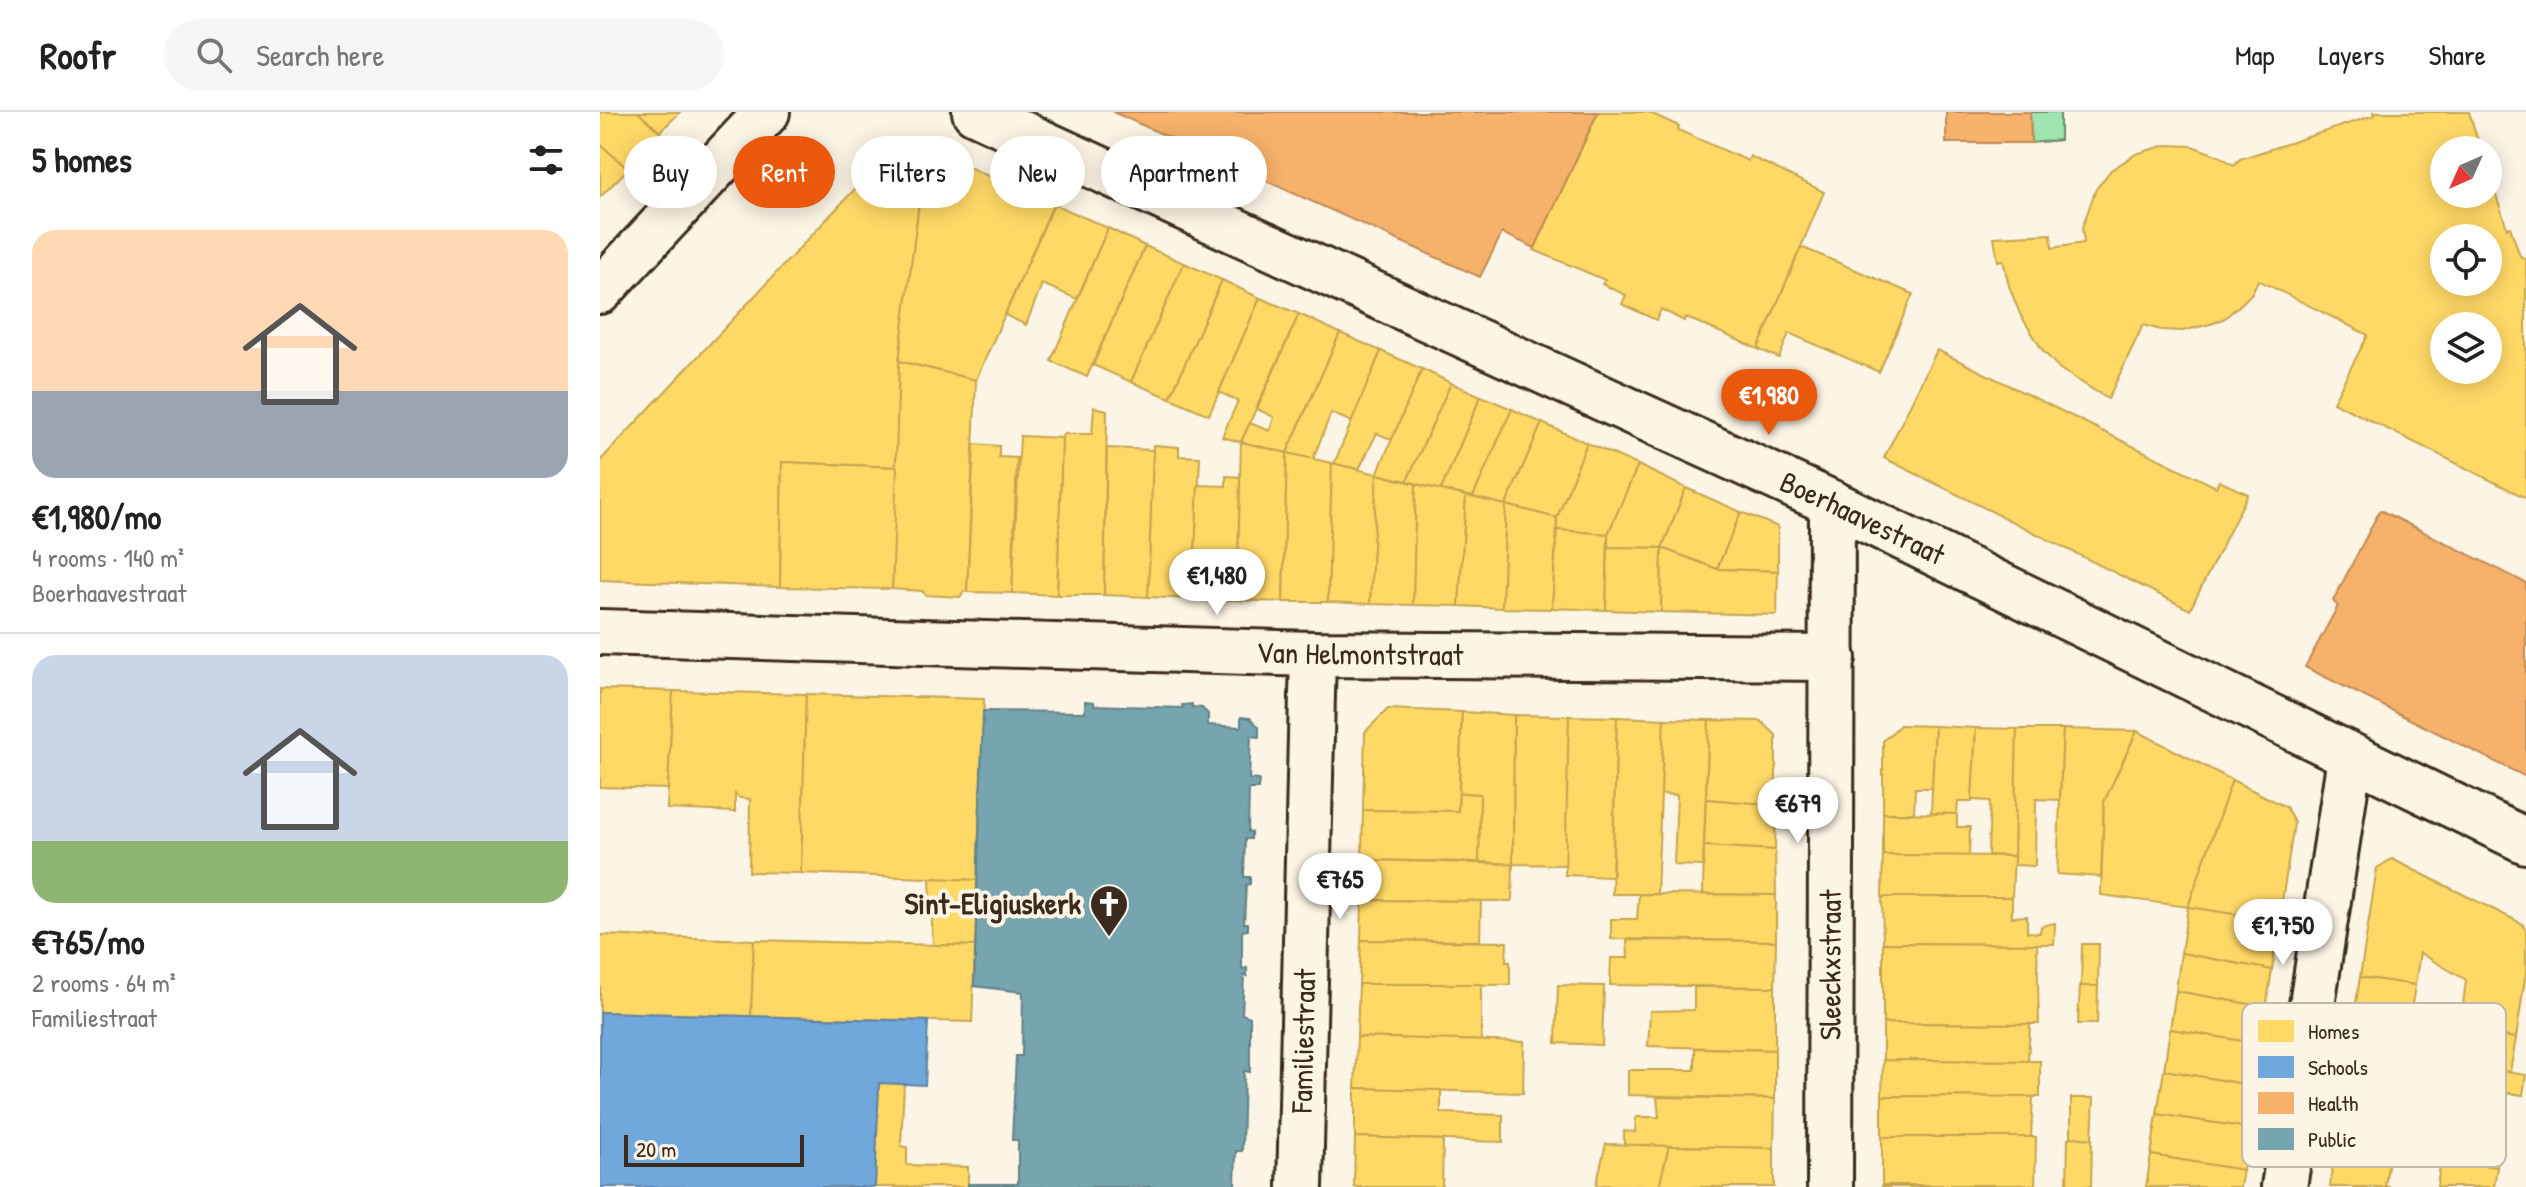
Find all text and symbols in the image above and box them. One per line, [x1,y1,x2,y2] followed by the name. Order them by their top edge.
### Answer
[164,19,724,91] search box
[40,29,116,81] text: Roofr
[192,33,236,77] icon: search
[256,35,384,75] text: Search here
[2235,36,2275,74] text: Map
[2319,36,2384,74] text: Layers
[2428,36,2486,74] text: Share
[624,136,717,208] chip: Buy
[733,136,835,208] chip: Rent
[851,136,974,208] chip: Filters
[990,136,1085,208] chip: New
[1101,136,1267,208] chip: Apartment
[2430,136,2502,208] north arrow
[2430,136,2502,384] map controls
[32,137,132,183] text: 5 homes
[524,138,568,182] icon: filters
[2430,224,2502,296] button: locate
[228,282,372,426] icon: home
[2430,312,2502,384] button: layers
[1704,369,1834,437] pin: €1,980
[1739,377,1799,412] text: €1,980
[1774,461,1953,574] street label: Boerhaavestraat
[32,494,161,540] text: €1,980/mo
[32,540,184,575] text: 4 rooms · 140 m²
[1152,549,1282,617] pin: €1,480
[1187,557,1247,592] text: €1,480
[32,575,186,610] text: Boerhaavestraat
[1256,631,1464,674] street label: Van Helmontstraat
[228,707,372,851] icon: home
[1751,777,1845,845] pin: €679
[1775,785,1821,820] text: €679
[1293,853,1387,921] pin: €765
[1317,861,1363,896] text: €765
[905,883,1082,924] place label: Sint-Eligiuskerk
[1088,883,1130,938] church icon: Sint-Eligiuskerk
[1809,889,1850,1040] street label: Sleeckxstraat
[2218,899,2348,967] pin: €1,750
[2252,907,2314,942] text: €1,750
[32,919,144,965] text: €765/mo
[32,965,176,1000] text: 2 rooms · 64 m²
[1281,968,1324,1115] street label: Familiestraat
[32,1000,157,1035] text: Familiestraat
[2242,1003,2506,1167] legend
[2308,1016,2359,1046] text: Homes
[2308,1052,2368,1082] text: Schools
[2308,1088,2358,1118] text: Health
[2308,1124,2356,1154] text: Public
[624,1131,804,1167] scale bar
[636,1134,676,1164] text: 20 m

